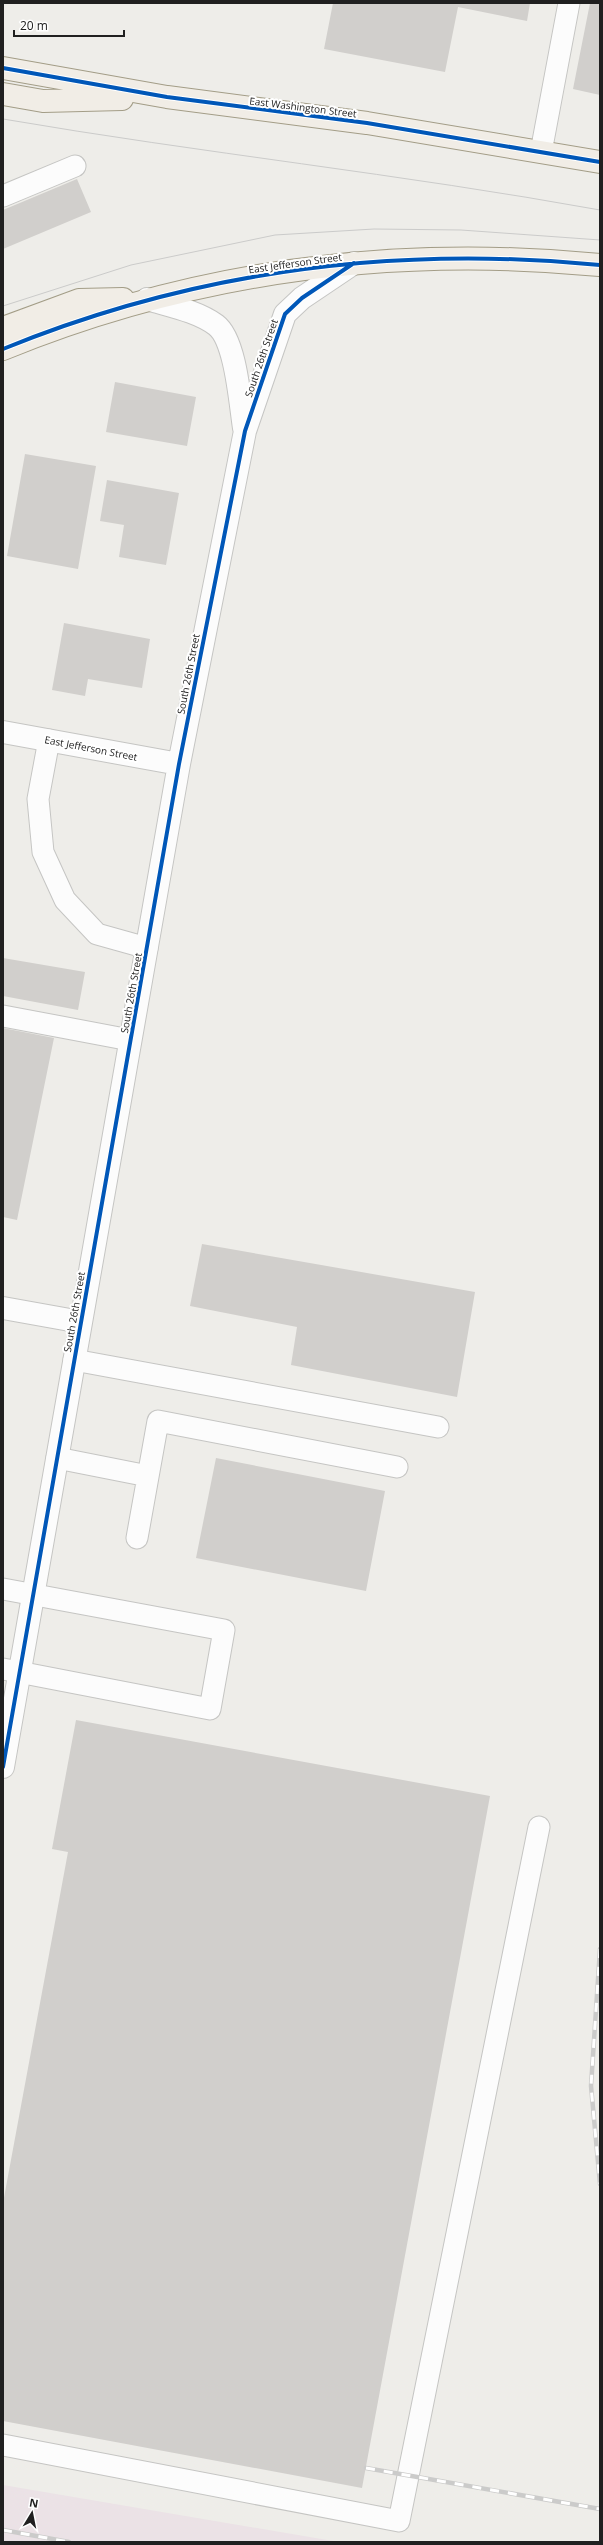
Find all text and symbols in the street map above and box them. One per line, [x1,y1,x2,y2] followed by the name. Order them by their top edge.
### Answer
[14,12,124,38] scale bar
[20,17,48,34] text: 20 m
[249,93,358,121] street label: East Washington Street
[247,249,343,276] street label: East Jefferson Street
[241,317,281,399] street label: South 26th Street
[173,632,203,715] street label: South 26th Street
[43,732,139,764] street label: East Jefferson Street
[117,951,145,1034] street label: South 26th Street
[60,1270,88,1353] street label: South 26th Street
[12,2493,52,2533] north arrow
[28,2494,40,2511] text: N

